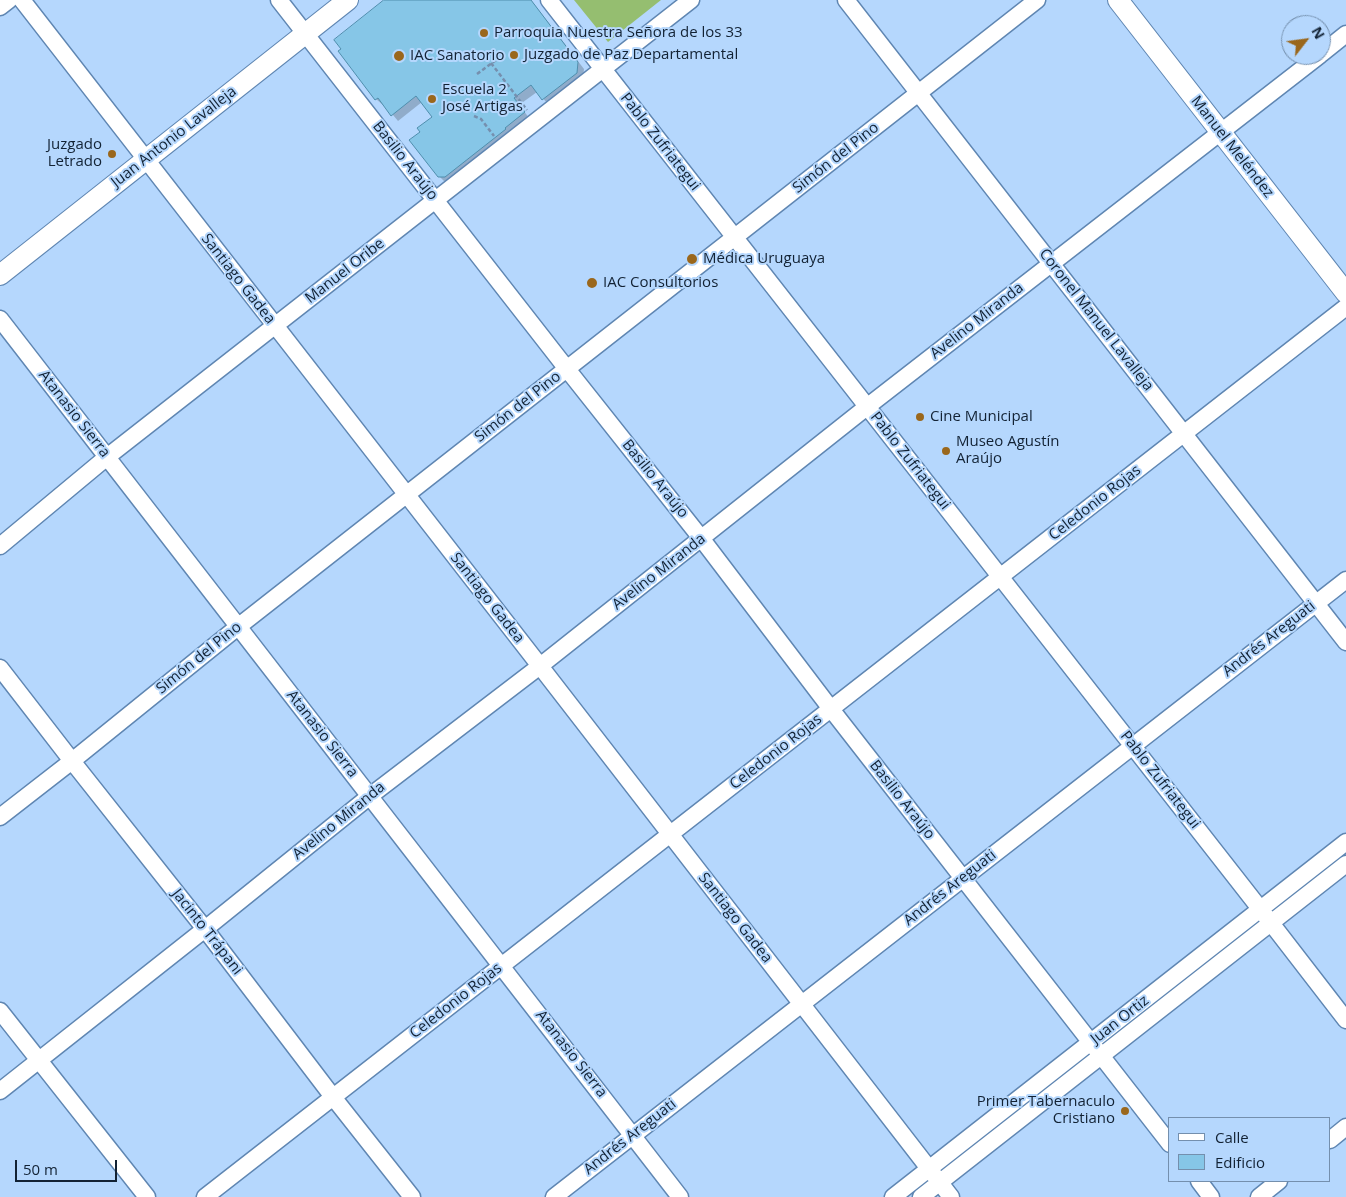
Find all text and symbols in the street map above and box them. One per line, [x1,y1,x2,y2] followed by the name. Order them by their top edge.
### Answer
[1281,15,1331,65] north arrow
[1307,23,1330,42] text: N
[494,24,743,42] place label: Parroquia Nuestra Señora de los 33
[478,27,490,39] marker: Parroquia Nuestra Señora de los 33
[524,46,738,64] place label: Juzgado de Paz Departamental
[410,47,504,65] place label: IAC Sanatorio
[392,49,406,63] marker: IAC Sanatorio
[508,49,520,61] marker: Juzgado de Paz Departamental
[442,81,523,116] place label: Escuela 2 José Artigas
[108,83,240,191] street label: Juan Antonio Lavalleja
[616,89,704,195] street label: Pablo Zufriategui
[1187,92,1277,202] street label: Manuel Meléndez
[426,93,438,105] marker: Escuela 2 José Artigas
[369,118,441,204] street label: Basilio Araújo
[789,119,883,197] street label: Simón del Pino
[47,136,102,171] place label: Juzgado Letrado
[106,148,118,160] marker: Juzgado Letrado
[197,230,279,328] street label: Santiago Gadea
[302,235,388,307] street label: Manuel Oribe
[1035,245,1157,395] street label: Coronel Manuel Lavalleja
[703,250,825,268] place label: Médica Uruguaya
[685,252,699,266] marker: Médica Uruguaya
[603,274,718,292] place label: IAC Consultorios
[585,276,599,290] marker: IAC Consultorios
[927,279,1027,363] street label: Avelino Miranda
[34,367,114,461] street label: Atanasio Sierra
[471,368,565,446] street label: Simón del Pino
[866,408,954,514] street label: Pablo Zufriategui
[930,408,1033,426] place label: Cine Municipal
[914,411,926,423] marker: Cine Municipal
[956,433,1059,468] place label: Museo Agustín Araújo
[618,436,692,522] street label: Basilio Araújo
[940,445,952,457] marker: Museo Agustín Araújo
[1045,462,1145,544] street label: Celedonio Rojas
[609,530,709,614] street label: Avelino Miranda
[446,549,528,647] street label: Santiago Gadea
[1219,597,1319,681] street label: Andrés Areguati
[153,618,245,698] street label: Simón del Pino
[282,687,362,781] street label: Atanasio Sierra
[726,711,826,793] street label: Celedonio Rojas
[1116,727,1204,833] street label: Pablo Zufriategui
[866,757,938,843] street label: Basilio Araújo
[289,778,389,864] street label: Avelino Miranda
[900,846,1000,930] street label: Andrés Areguati
[694,869,776,967] street label: Santiago Gadea
[168,885,246,979] street label: Jacinto Trápani
[406,960,506,1042] street label: Celedonio Rojas
[1087,992,1153,1048] street label: Juan Ortiz
[531,1007,611,1101] street label: Atanasio Sierra
[977,1093,1115,1128] place label: Primer Tabernaculo Cristiano
[580,1095,680,1179] street label: Andrés Areguati
[1119,1105,1131,1117] marker: Primer Tabernaculo Cristiano
[1168,1117,1331,1182] legend
[1215,1127,1249,1147] text: Calle
[18,1150,120,1182] scale bar
[1215,1152,1265,1172] text: Edificio
[23,1159,58,1179] text: 50 m

